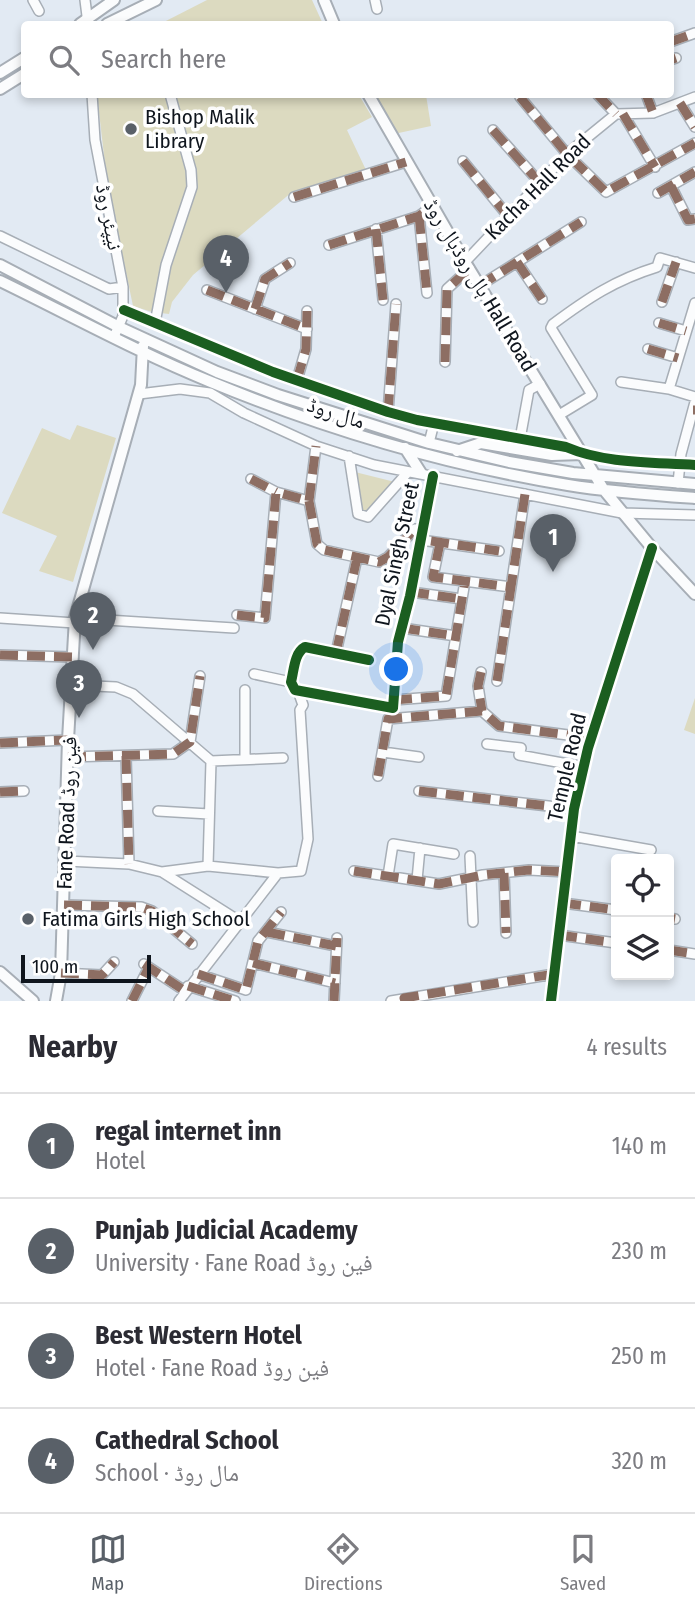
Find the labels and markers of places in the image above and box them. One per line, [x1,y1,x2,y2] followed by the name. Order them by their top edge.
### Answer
[145,104,255,154] place label: Bishop Malik Library
[123,121,139,137] marker: Bishop Malik Library
[203,235,249,293] pin: 4
[530,514,576,572] pin: 1
[70,592,116,650] pin: 2
[56,660,102,718] pin: 3
[42,906,250,932] place label: Fatima Girls High School
[20,911,36,927] marker: Fatima Girls High School

